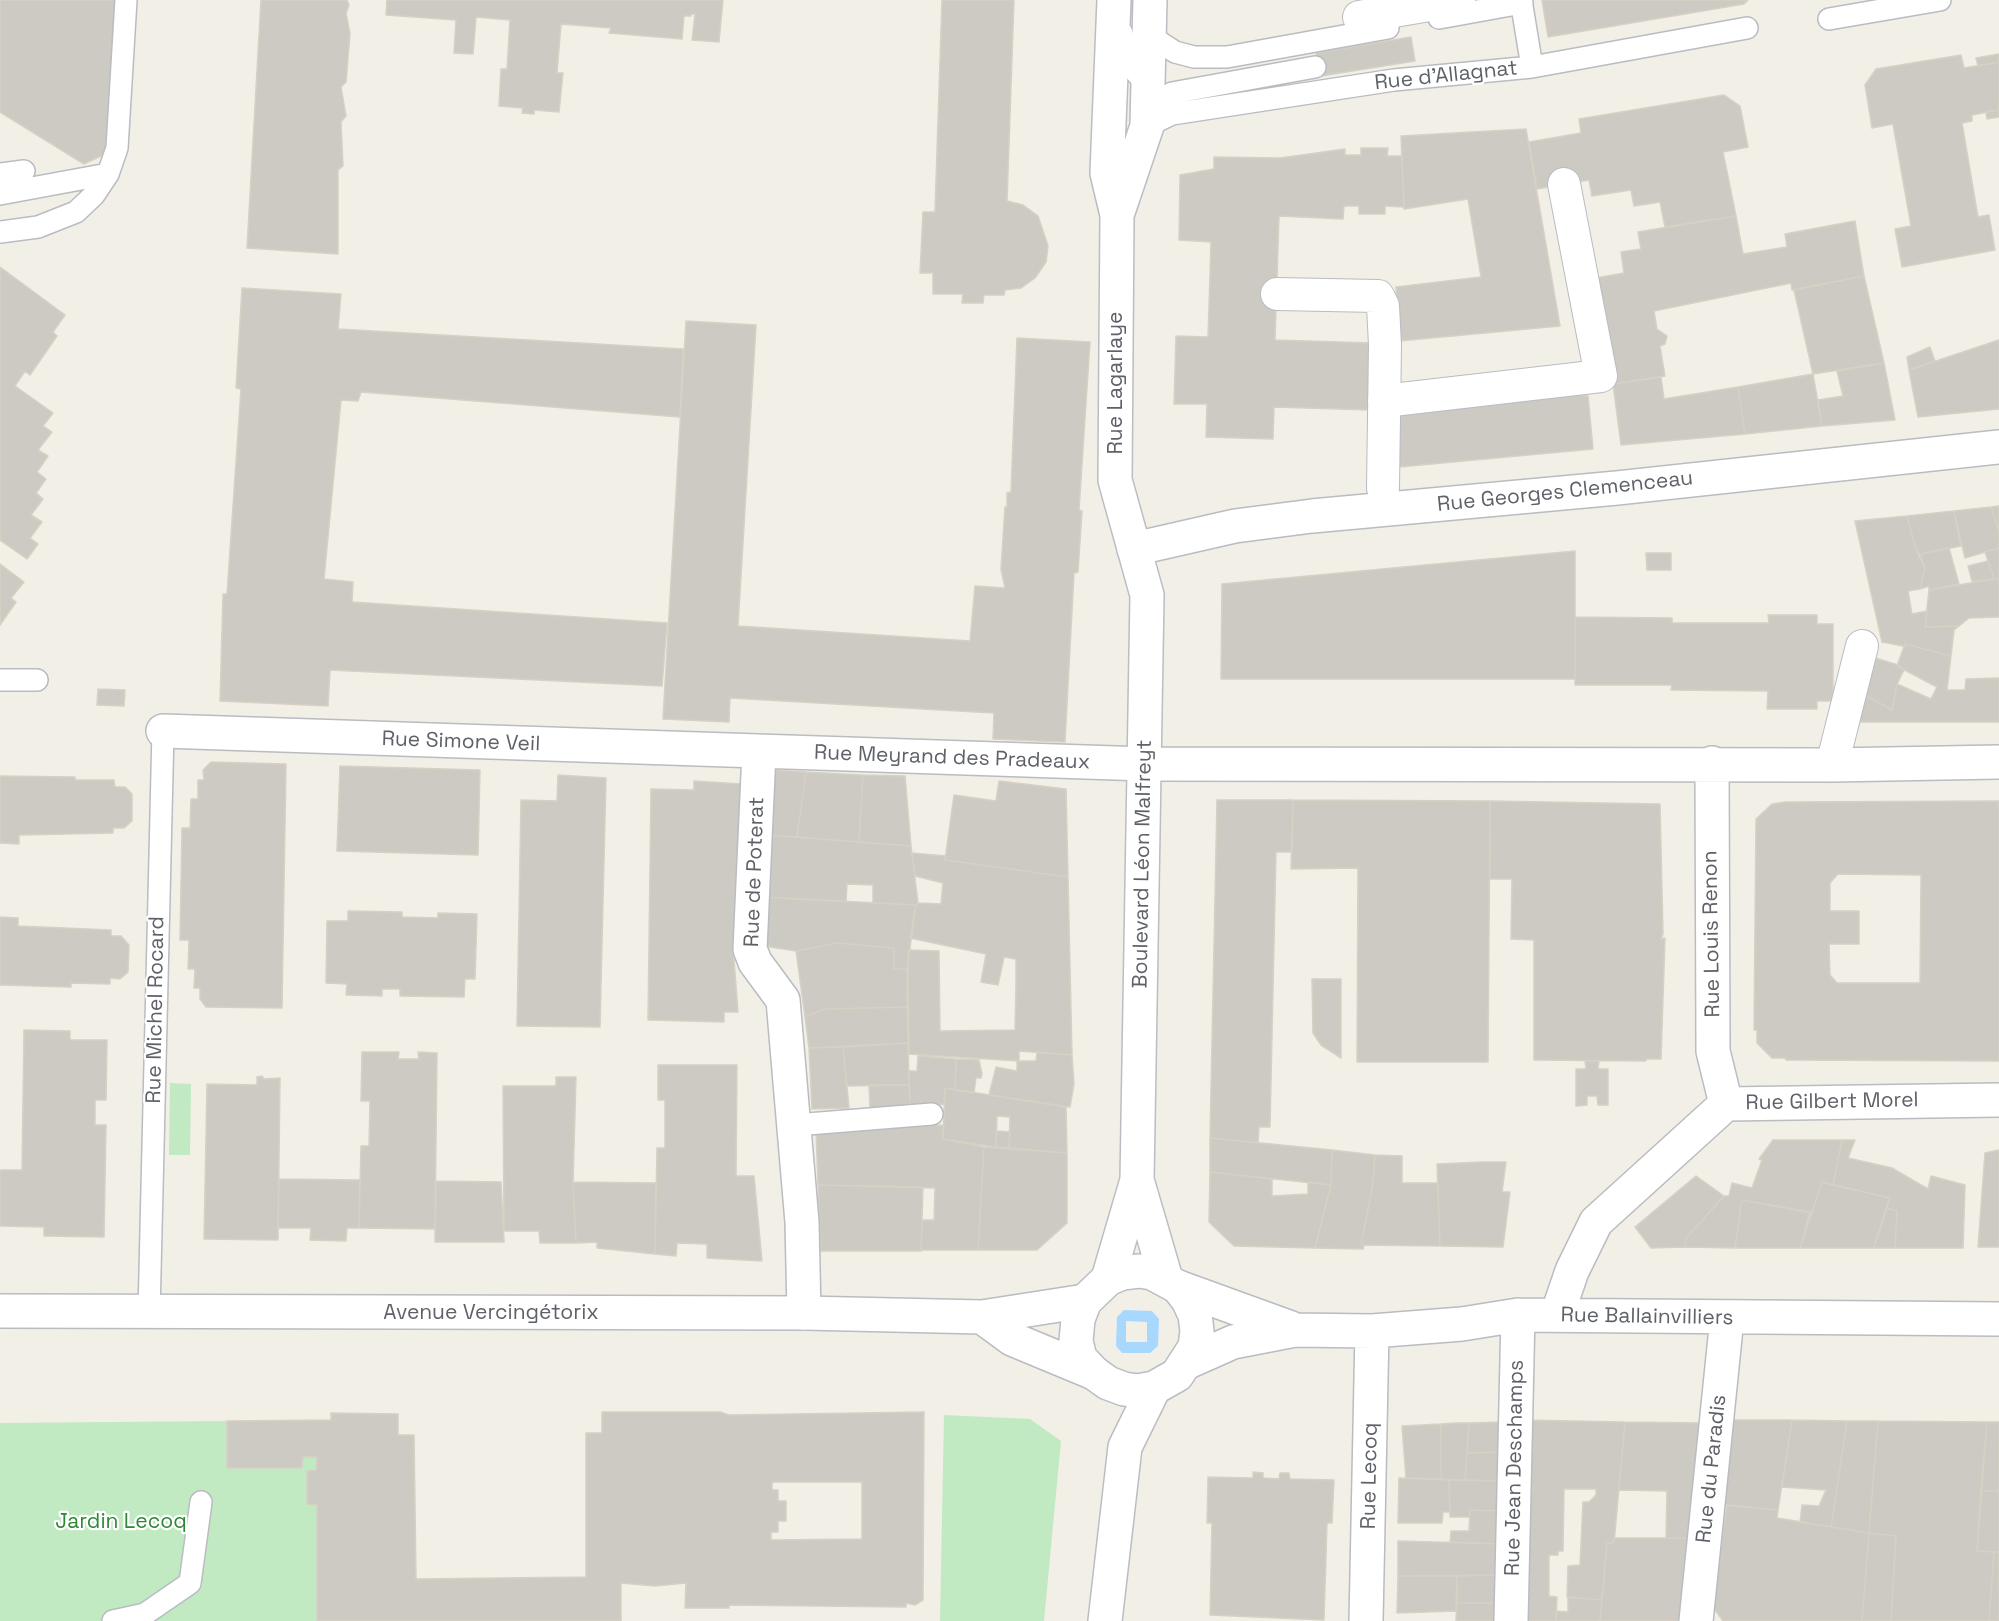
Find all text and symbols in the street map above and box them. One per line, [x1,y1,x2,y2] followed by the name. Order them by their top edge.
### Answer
[1373,56,1519,96] street label: Rue d'Allagnat
[1103,312,1129,454] street label: Rue Lagarlaye
[1436,466,1694,518] street label: Rue Georges Clemenceau
[381,727,541,757] street label: Rue Simone Veil
[1128,739,1158,989] street label: Boulevard Léon Malfreyt
[814,741,1090,775] street label: Rue Meyrand des Pradeaux
[740,796,770,948] street label: Rue de Poterat
[1698,850,1726,1018] street label: Rue Louis Renon
[142,916,170,1104] street label: Rue Michel Rocard
[1745,1088,1919,1116] street label: Rue Gilbert Morel
[383,1300,599,1326] street label: Avenue Vercingétorix
[1560,1303,1734,1331] street label: Rue Ballainvilliers
[1501,1360,1529,1576] street label: Rue Jean Deschamps
[1692,1393,1732,1545] street label: Rue du Paradis
[1356,1422,1384,1530] street label: Rue Lecoq
[55,1509,187,1535] park label: Jardin Lecoq

